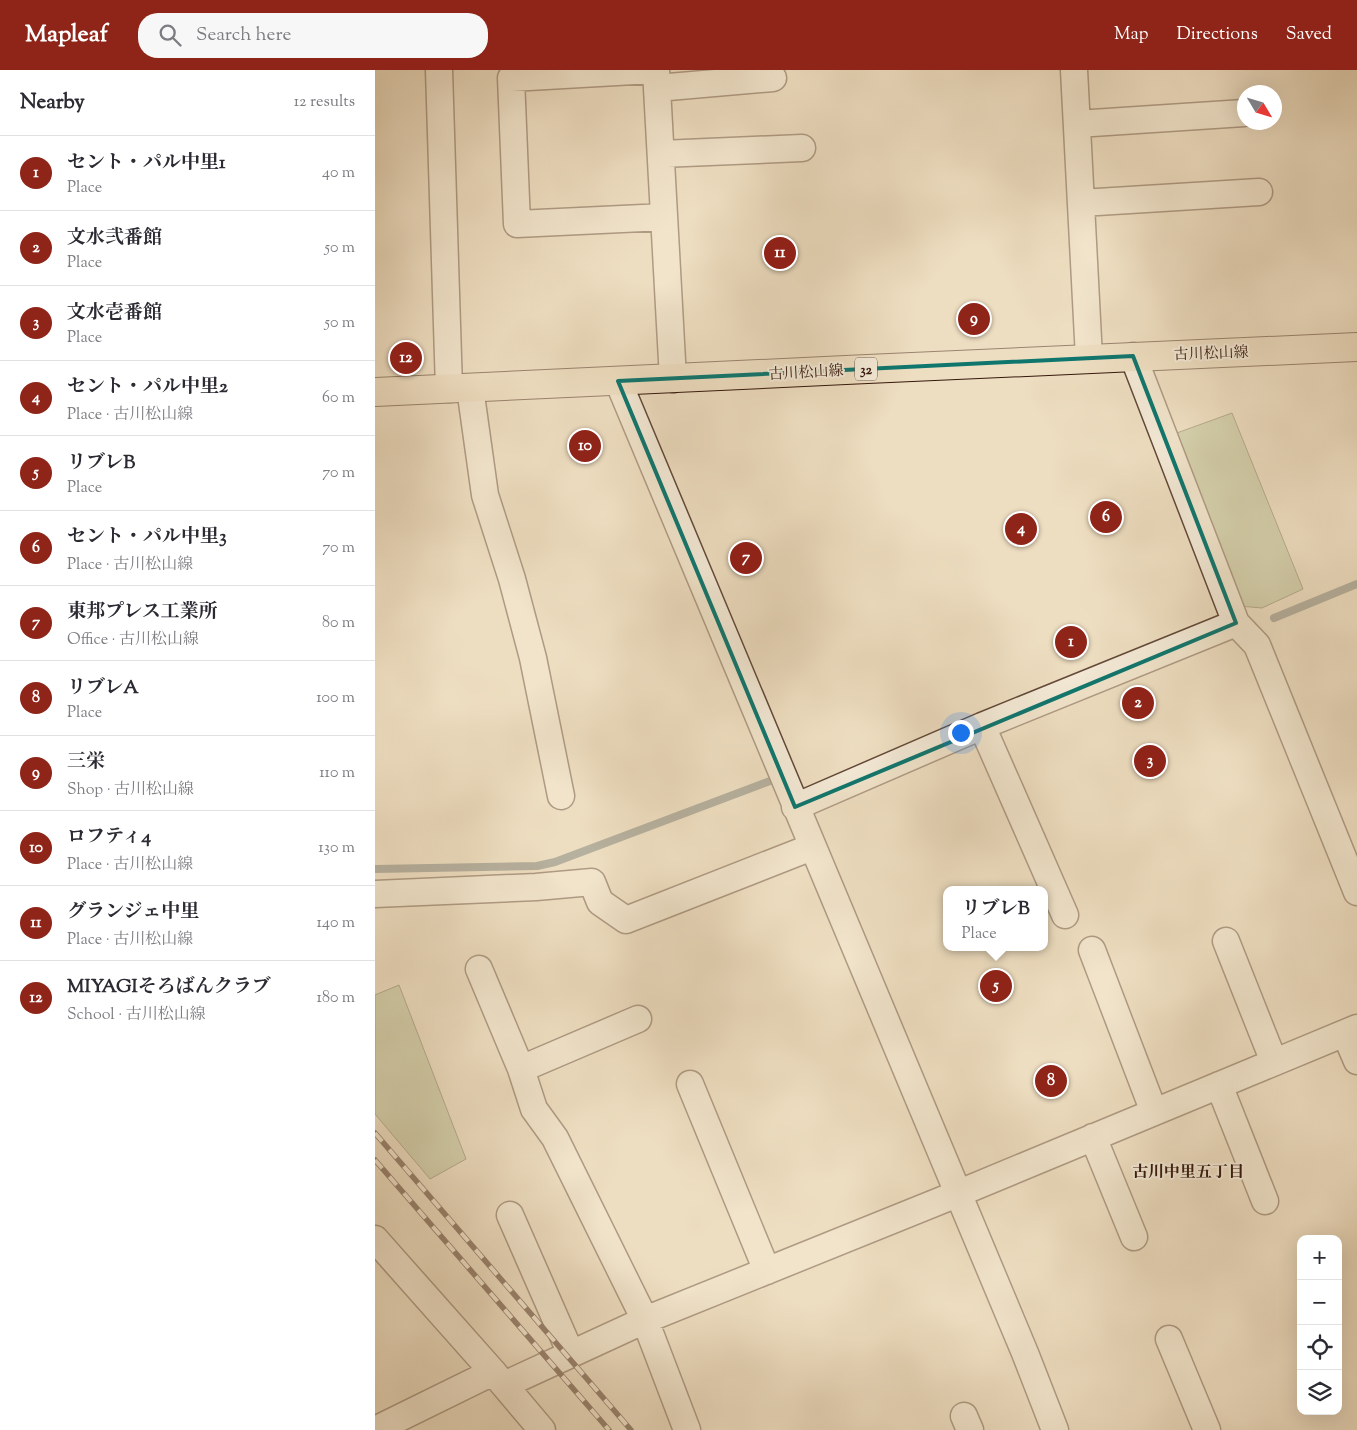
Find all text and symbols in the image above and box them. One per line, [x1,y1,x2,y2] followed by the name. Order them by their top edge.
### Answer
[138,13,488,58] search box
[25,18,108,52] text: Mapleaf
[156,21,184,49] icon: search
[196,22,291,49] text: Search here
[1114,22,1149,48] text: Map
[1177,22,1258,48] text: Directions
[1286,22,1332,48] text: Saved
[1237,85,1282,130] north arrow
[20,88,85,118] text: Nearby
[294,91,355,114] text: 12 results
[67,150,225,177] text: セント・パル中里1
[33,162,39,185] text: 1
[322,162,355,185] text: 40 m
[67,177,102,200] text: Place
[67,225,162,252] text: 文水弐番館
[764,234,796,272] pin: 11
[32,237,40,260] text: 2
[324,237,355,260] text: 50 m
[67,252,102,275] text: Place
[67,300,162,327] text: 文水壱番館
[958,300,990,338] pin: 9
[33,312,39,335] text: 3
[324,312,355,335] text: 50 m
[67,327,102,350] text: Place
[390,339,422,377] pin: 12
[1173,343,1249,366] street label: 古川松山線
[855,358,877,380] road number: 32
[768,361,844,386] street label: 古川松山線
[67,374,228,401] text: セント・パル中里2
[32,387,40,410] text: 4
[322,387,355,410] text: 60 m
[67,404,193,427] text: Place · 古川松山線
[569,427,601,465] pin: 10
[67,450,135,477] text: リブレB
[33,462,39,485] text: 5
[322,462,355,485] text: 70 m
[67,477,102,500] text: Place
[1090,498,1122,536] pin: 6
[1005,510,1037,548] pin: 4
[67,524,227,551] text: セント・パル中里3
[32,537,40,560] text: 6
[322,537,355,560] text: 70 m
[730,539,762,577] pin: 7
[67,554,193,577] text: Place · 古川松山線
[67,599,218,626] text: 東邦プレス工業所
[32,612,40,635] text: 7
[322,612,355,635] text: 80 m
[1055,623,1087,661] pin: 1
[67,629,199,652] text: Office · 古川松山線
[67,675,139,702] text: リブレA
[1122,684,1154,722] pin: 2
[32,687,40,710] text: 8
[316,687,355,710] text: 100 m
[67,702,102,725] text: Place
[948,720,974,746] your location
[1134,742,1166,780] pin: 3
[67,749,105,776] text: 三栄
[32,762,40,785] text: 9
[319,762,355,785] text: 110 m
[67,779,194,802] text: Shop · 古川松山線
[67,824,151,851] text: ロフティ4
[29,837,43,860] text: 10
[318,837,355,860] text: 130 m
[67,854,193,877] text: Place · 古川松山線
[943,886,1048,951] popup
[961,896,1030,923] text: リブレB
[67,899,199,926] text: グランジェ中里
[31,912,41,935] text: 11
[317,912,355,935] text: 140 m
[961,923,997,946] text: Place
[67,929,193,952] text: Place · 古川松山線
[980,967,1012,1005] pin: 5
[67,974,271,1001] text: MIYAGIそろばんクラブ
[30,987,42,1010] text: 12
[316,987,355,1010] text: 180 m
[67,1004,206,1027] text: School · 古川松山線
[1035,1062,1067,1100] pin: 8
[1132,1162,1244,1185] district label: 古川中里五丁目
[1297,1235,1342,1415] map controls
[1297,1235,1342,1280] button: +
[1297,1280,1342,1325] button: −
[1297,1325,1342,1370] button: locate
[1297,1370,1342,1415] button: layers

